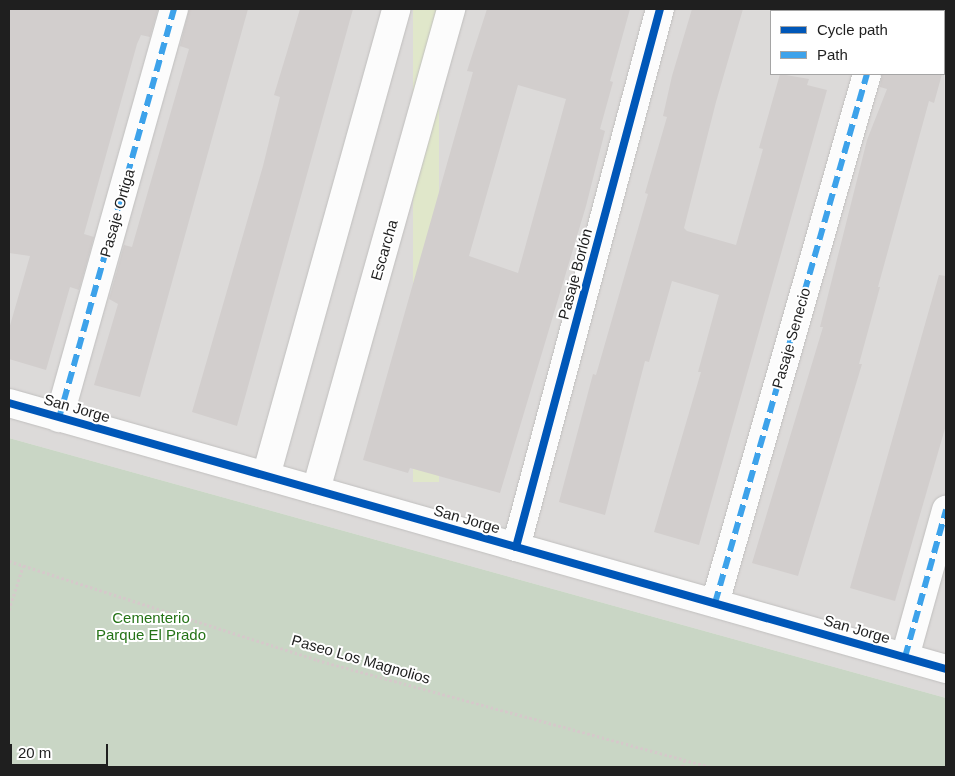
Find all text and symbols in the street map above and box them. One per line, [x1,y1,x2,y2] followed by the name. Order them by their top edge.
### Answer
[770,10,945,75] legend
[817,21,888,38] text: Cycle path
[817,46,848,63] text: Path
[96,167,138,259] street label: Pasaje Ortiga
[367,217,401,283] street label: Escarcha
[554,227,596,321] street label: Pasaje Borlón
[768,285,814,391] street label: Pasaje Senecio
[42,390,112,426] street label: San Jorge
[432,501,502,537] street label: San Jorge
[96,608,206,643] park label: Cementerio Parque El Prado
[822,611,892,647] street label: San Jorge
[290,631,432,687] street label: Paseo Los Magnolios
[12,734,110,766] scale bar
[18,744,51,761] text: 20 m

